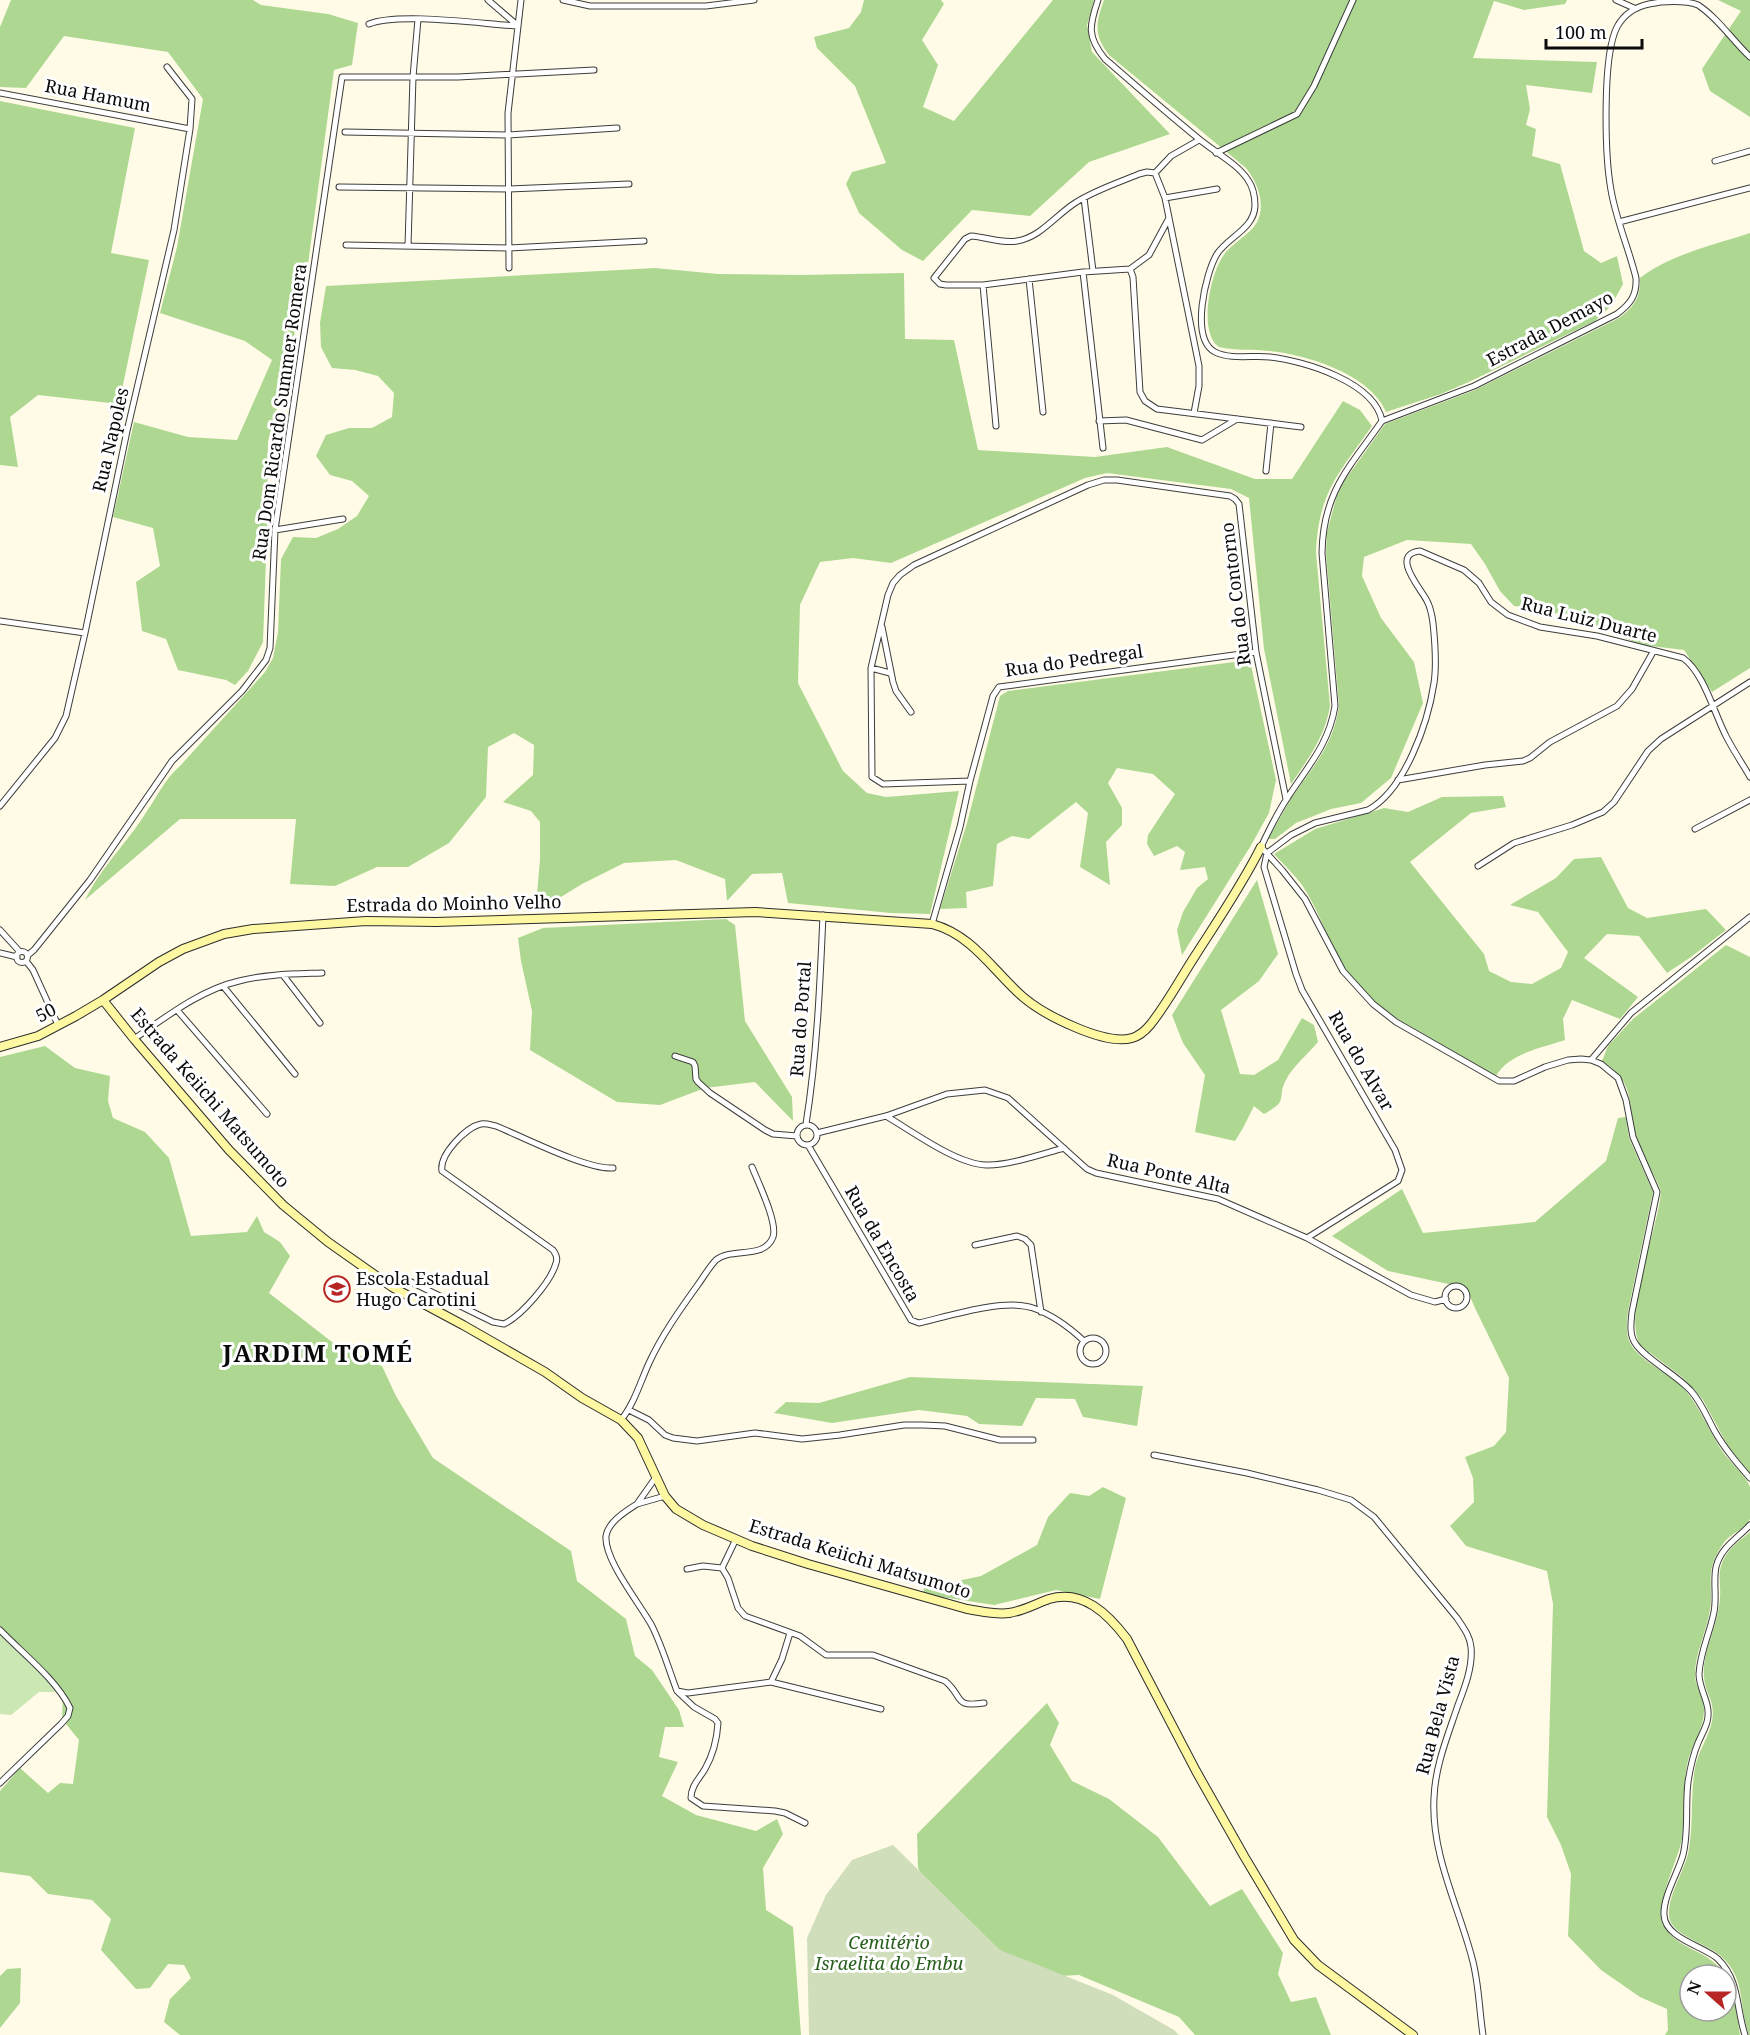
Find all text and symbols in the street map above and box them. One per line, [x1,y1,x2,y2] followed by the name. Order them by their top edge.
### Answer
[1546,12,1642,50] scale bar
[1555,20,1607,44] text: 100 m
[43,73,153,117] street label: Rua Hamum
[246,262,312,562] street label: Rua Dom Ricardo Summer Romera
[1482,285,1617,372] street label: Estrada Demayo
[86,385,134,494] street label: Rua Napoles
[1214,521,1256,667] street label: Rua do Contorno
[1519,591,1660,648] street label: Rua Luiz Duarte
[1003,638,1145,682] street label: Rua do Pedregal
[346,889,562,917] street label: Estrada do Moinho Velho
[784,960,816,1078] street label: Rua do Portal
[31,997,60,1027] street label: 50
[126,1002,296,1192] street label: Estrada Keiichi Matsumoto
[1324,1006,1400,1115] street label: Rua do Alvar
[1105,1147,1233,1199] street label: Rua Ponte Alta
[840,1181,926,1306] street label: Rua da Encosta
[356,1266,489,1311] place label: Escola Estadual Hugo Carotini
[322,1274,352,1304] school or university icon: Escola Estadual Hugo Carotini
[222,1336,413,1369] district label: JARDIM TOMÉ
[746,1513,974,1603] street label: Estrada Keiichi Matsumoto
[1410,1653,1464,1777] street label: Rua Bela Vista
[814,1930,964,1975] park label: Cemitério Israelita do Embu
[1678,1963,1738,2023] north arrow
[1681,1977,1707,1997] text: N

